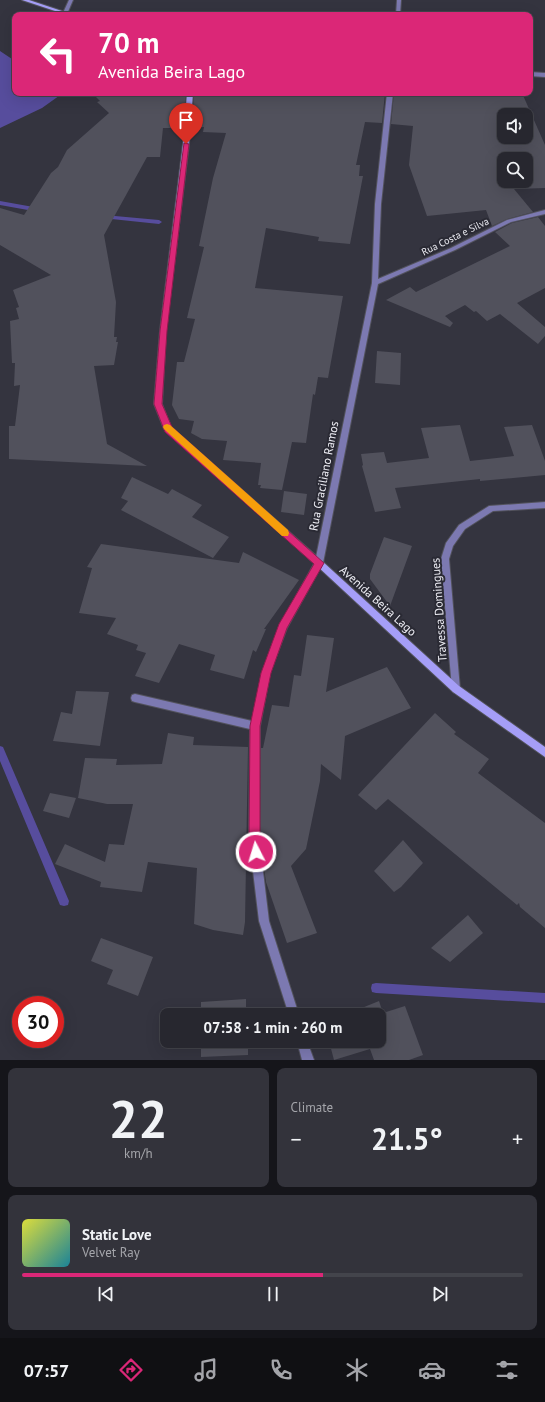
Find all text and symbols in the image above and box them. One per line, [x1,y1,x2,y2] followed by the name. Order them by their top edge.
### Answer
[98,24,159,61] text: 70 m
[32,28,84,80] icon: left
[98,60,245,83] text: Avenida Beira Lago
[169,103,203,144] pin
[497,108,533,188] map controls
[497,108,533,144] button: sound
[175,109,197,131] icon: arrive
[497,152,533,188] button: search
[419,215,491,258] street label: Rua Costa e Silva
[305,420,342,532] street label: Rua Graciliano Ramos
[427,557,450,663] street label: Travessa Domingues
[337,562,420,639] street label: Avenida Beira Lago
[235,831,277,873] position arrow
[12,996,64,1048] speed limit sign: 30
[204,1018,342,1037] text: 07:58 · 1 min · 260 m
[109,1085,168,1152] text: 22
[291,1099,333,1116] text: Climate
[371,1119,443,1158] text: 21.5°
[291,1125,302,1153] text: −
[512,1125,523,1153] text: +
[124,1145,153,1162] text: km/h
[82,1225,152,1244] text: Static Love
[82,1244,140,1261] text: Velvet Ray
[95,1283,117,1305] icon: previous
[262,1283,284,1305] icon: pause
[429,1283,451,1305] icon: next
[117,1356,145,1384] icon: directions
[192,1356,220,1384] icon: music
[267,1356,295,1384] icon: phone
[343,1356,371,1384] icon: climate
[418,1356,446,1384] icon: car
[493,1356,521,1384] icon: filters
[24,1359,69,1382] text: 07:57

